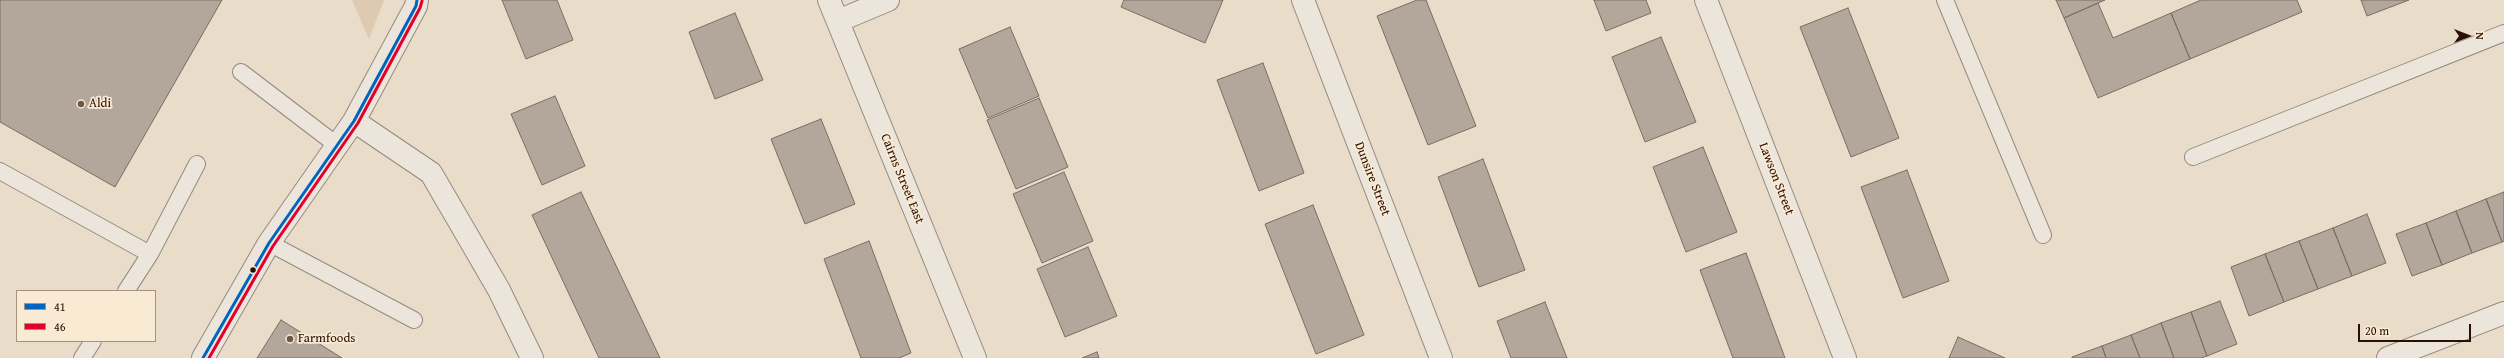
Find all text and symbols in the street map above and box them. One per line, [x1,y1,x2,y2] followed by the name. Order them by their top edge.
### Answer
[2448,16,2488,56] north arrow
[2472,32,2488,40] text: N
[89,96,111,112] place label: Aldi
[76,99,86,109] marker: Aldi
[877,132,927,226] street label: Cairns Street East
[1351,140,1393,218] street label: Dunsire Street
[1755,141,1797,217] street label: Lawson Street
[248,265,258,275] unlabelled marker
[16,290,156,342] legend
[54,298,66,315] text: 41
[2360,316,2473,342] scale bar
[54,318,66,335] text: 46
[2365,322,2389,339] text: 20 m
[298,331,355,347] place label: Farmfoods
[285,334,295,344] marker: Farmfoods

